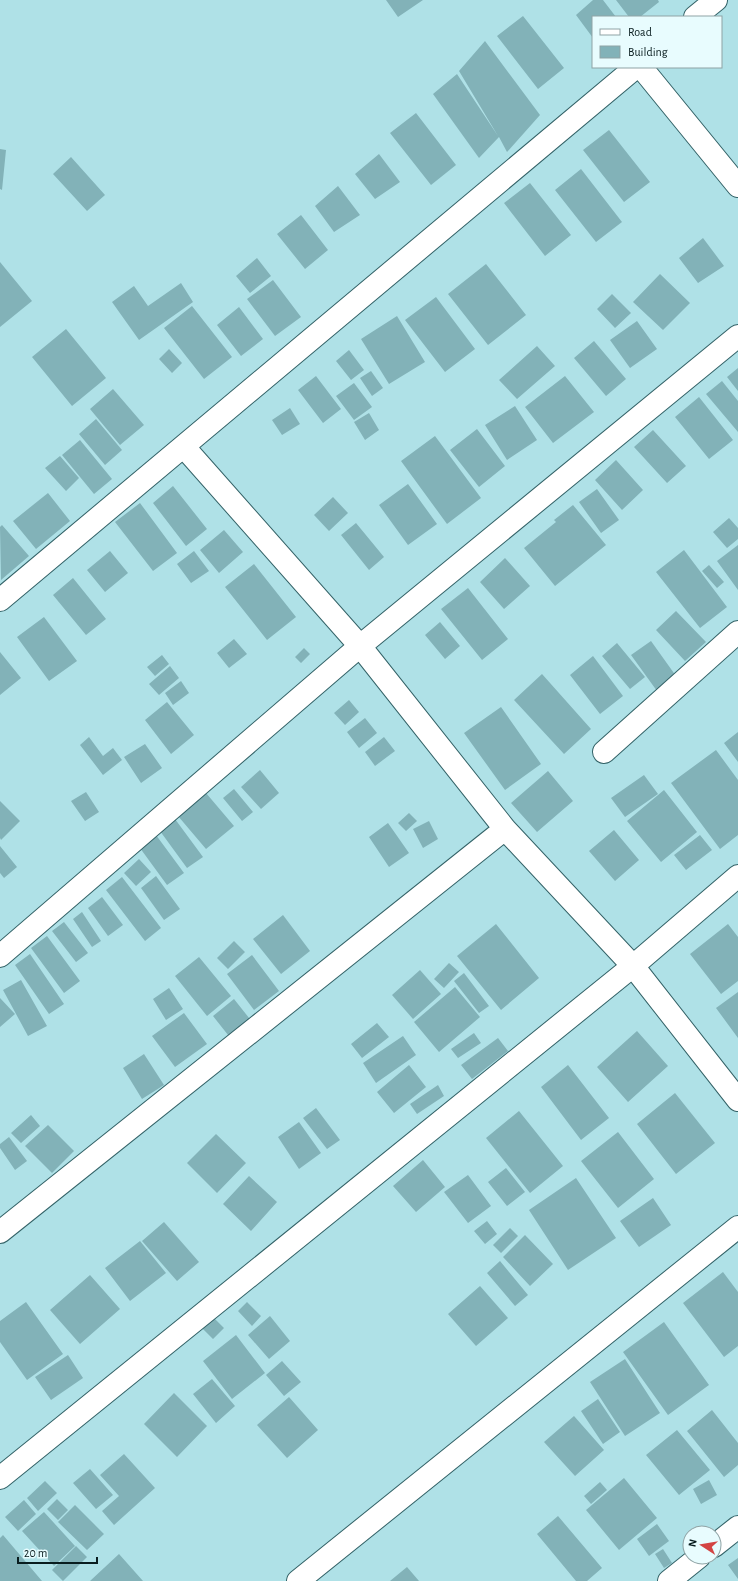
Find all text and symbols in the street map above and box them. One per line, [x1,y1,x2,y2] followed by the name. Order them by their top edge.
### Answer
[592,16,722,68] legend
[628,26,652,38] text: Road
[628,46,668,58] text: Building
[682,1525,722,1565] north arrow
[687,1538,699,1548] text: N
[18,1539,97,1565] scale bar
[24,1547,47,1559] text: 20 m

